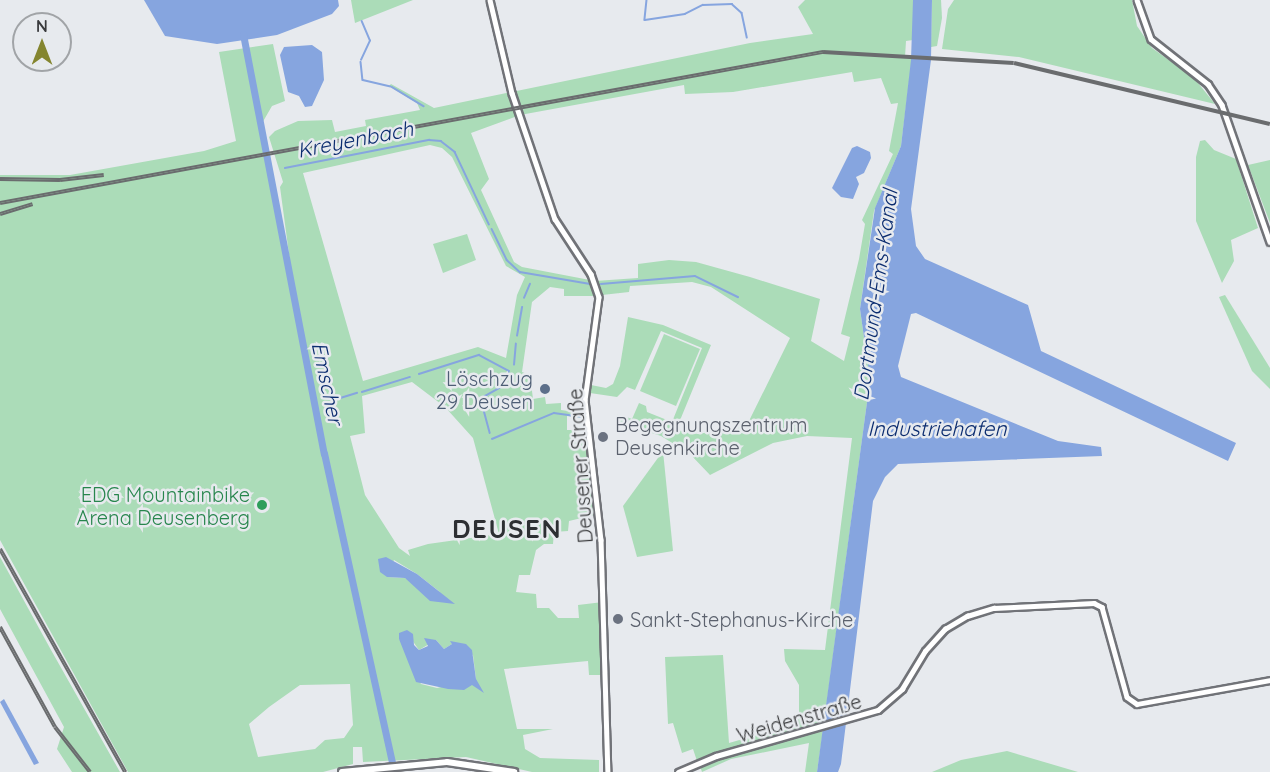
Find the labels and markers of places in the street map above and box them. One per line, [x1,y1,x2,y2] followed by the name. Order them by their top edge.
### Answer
[436,366,533,413] place label: Löschzug 29 Deusen
[538,382,552,396] marker: Löschzug 29 Deusen
[615,413,807,460] place label: Begegnungszentrum Deusenkirche
[596,430,610,444] marker: Begegnungszentrum Deusenkirche
[77,482,250,529] place label: EDG Mountainbike Arena Deusenberg
[255,498,269,512] marker: EDG Mountainbike Arena Deusenberg
[630,607,853,631] place label: Sankt-Stephanus-Kirche
[611,612,625,626] marker: Sankt-Stephanus-Kirche

